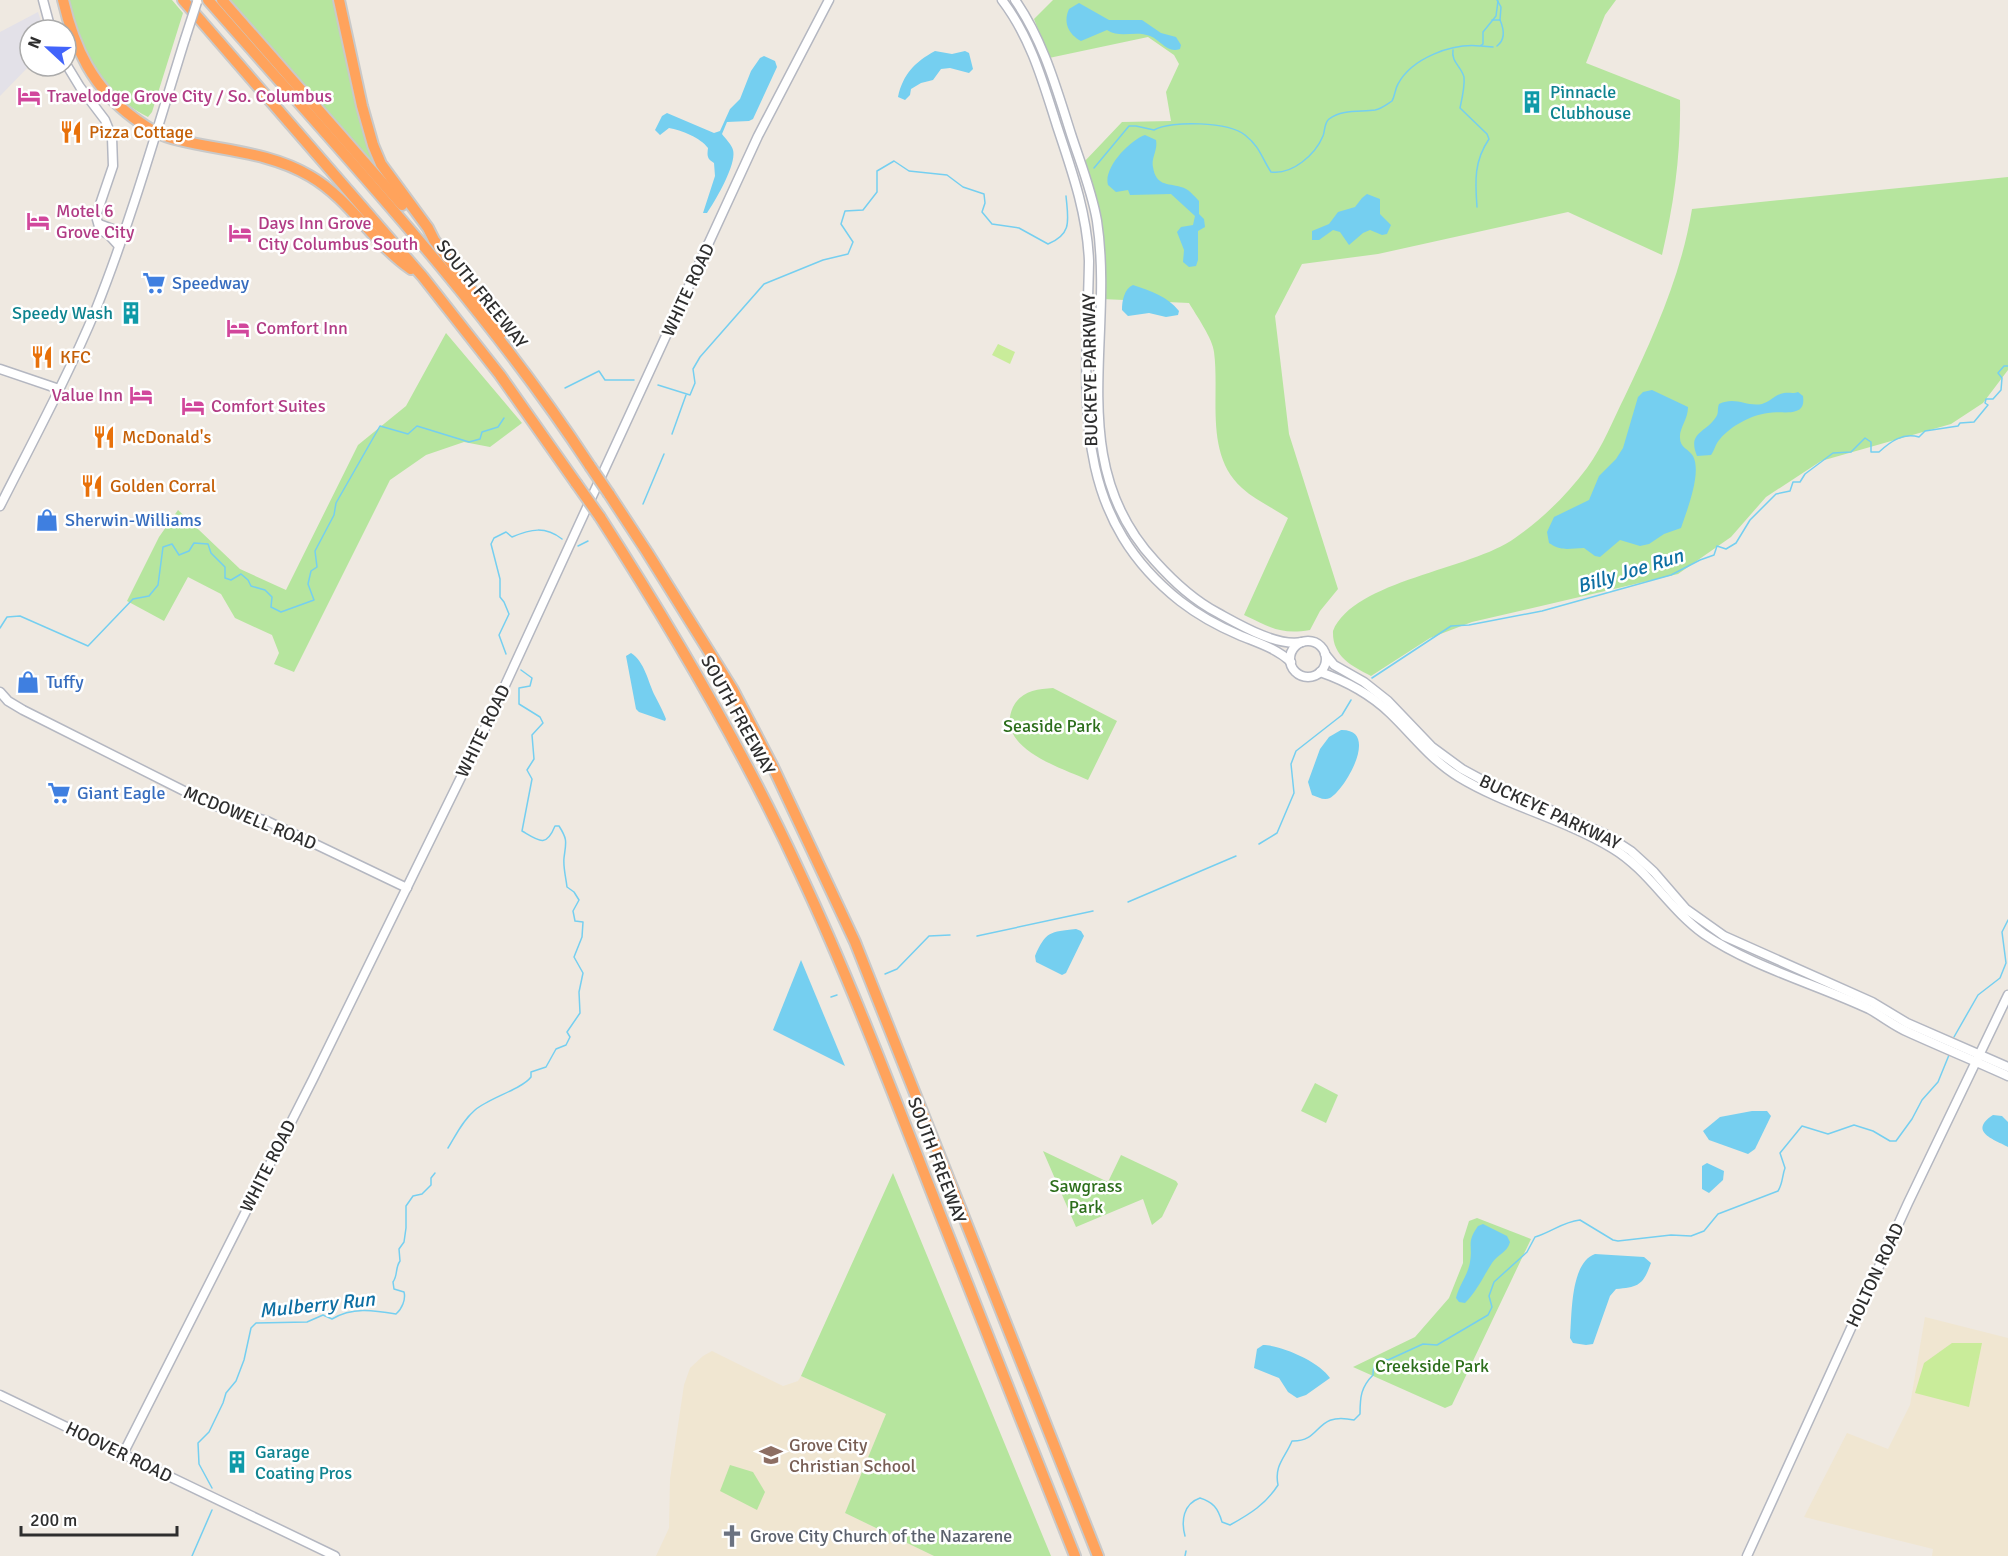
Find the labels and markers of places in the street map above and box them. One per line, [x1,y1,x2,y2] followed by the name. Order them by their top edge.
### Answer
[1550,81,1631,124] place label: Pinnacle Clubhouse
[16,83,42,109] hotel icon: Travelodge Grove City / So. Columbus
[47,85,332,107] place label: Travelodge Grove City / So. Columbus
[1519,89,1545,115] building icon: Pinnacle Clubhouse
[58,119,84,145] restaurant icon: Pizza Cottage
[89,121,193,143] place label: Pizza Cottage
[56,200,135,243] place label: Motel 6 Grove City
[25,208,51,234] hotel icon: Motel 6 Grove City
[258,212,418,255] place label: Days Inn Grove City Columbus South
[227,220,253,246] hotel icon: Days Inn Grove City Columbus South
[141,270,167,296] supermarket icon: Speedway
[172,272,250,294] place label: Speedway
[118,300,144,326] building icon: Speedy Wash
[12,302,113,324] place label: Speedy Wash
[225,315,251,341] hotel icon: Comfort Inn
[256,317,348,339] place label: Comfort Inn
[29,344,55,370] restaurant icon: KFC
[60,346,91,368] place label: KFC
[128,382,154,408] hotel icon: Value Inn
[51,384,123,406] place label: Value Inn
[180,393,206,419] hotel icon: Comfort Suites
[211,395,326,417] place label: Comfort Suites
[91,424,117,450] restaurant icon: McDonald's
[122,426,211,448] place label: McDonald's
[79,473,105,499] restaurant icon: Golden Corral
[110,475,216,497] place label: Golden Corral
[34,507,60,533] shop icon: Sherwin-Williams
[65,509,202,531] place label: Sherwin-Williams
[15,669,41,695] shop icon: Tuffy
[46,671,84,693] place label: Tuffy
[46,780,72,806] supermarket icon: Giant Eagle
[77,782,165,804] place label: Giant Eagle
[789,1434,916,1477] place label: Grove City Christian School
[255,1441,352,1484] place label: Garage Coating Pros
[758,1442,784,1468] school or university icon: Grove City Christian School
[224,1449,250,1475] building icon: Garage Coating Pros
[719,1523,745,1549] church icon: Grove City Church of the Nazarene
[750,1525,1012,1547] place label: Grove City Church of the Nazarene

